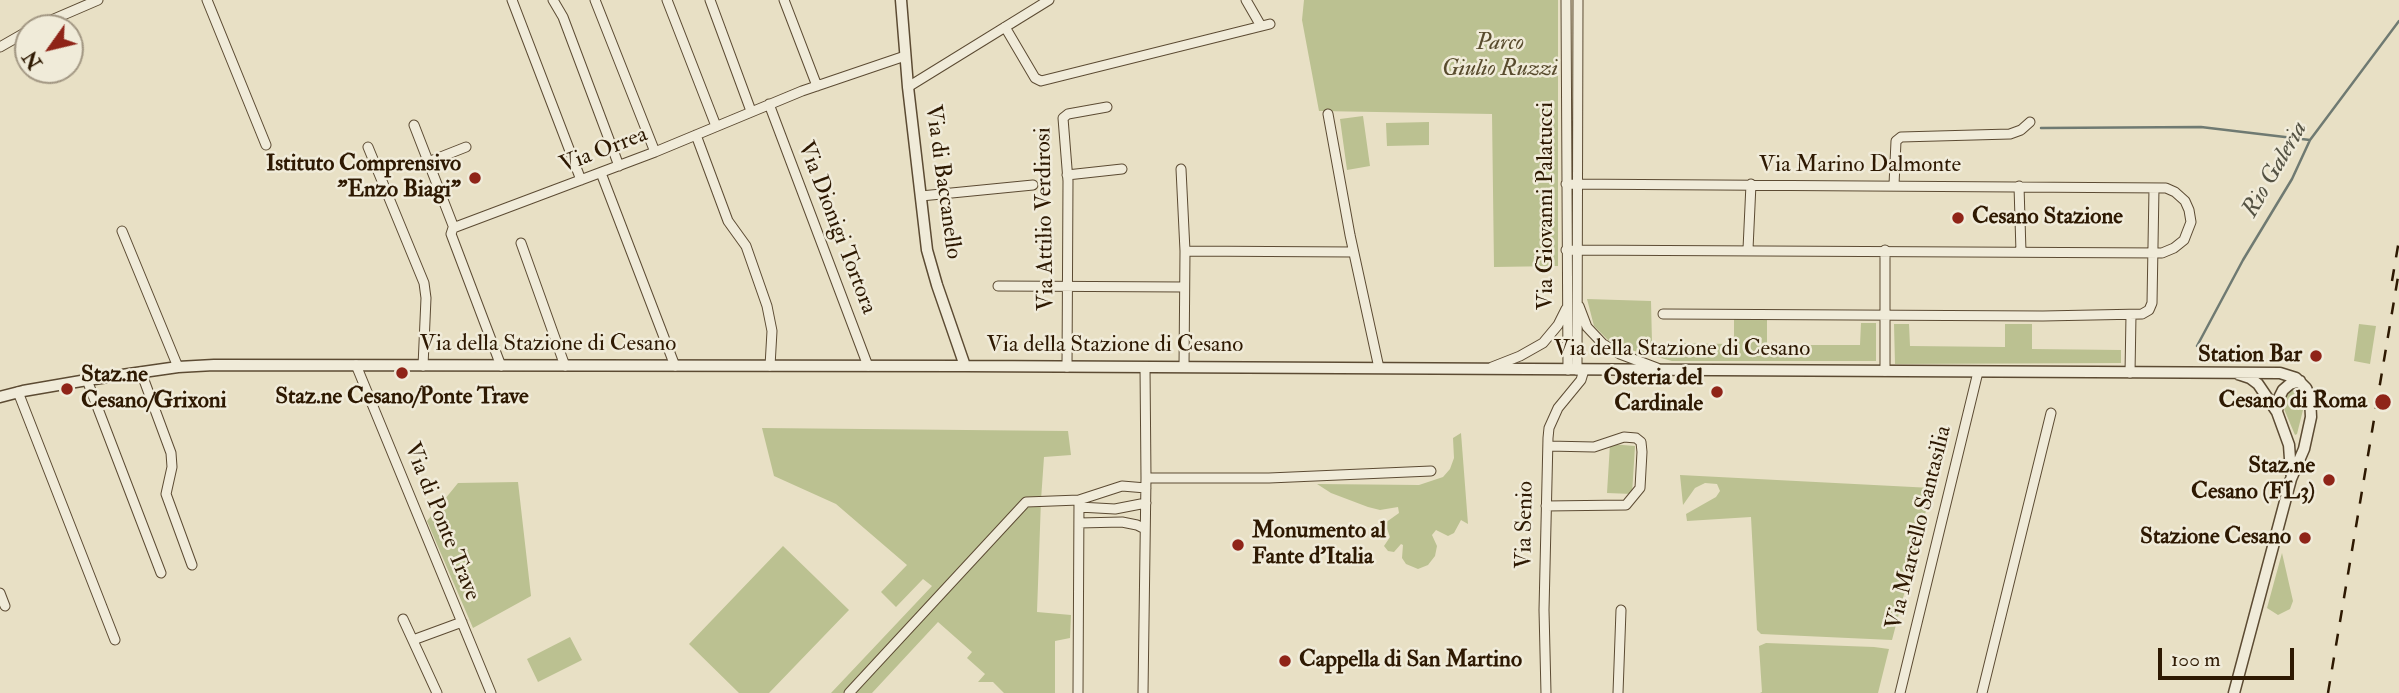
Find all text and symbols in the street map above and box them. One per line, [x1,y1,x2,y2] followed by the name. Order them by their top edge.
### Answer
[14,14,84,84] north arrow
[1442,30,1558,84] park label: Parco Giulio Ruzzi
[19,46,48,73] text: N
[1533,102,1561,310] street label: Via Giovanni Palatucci
[918,103,966,261] street label: Via di Baccanello
[2237,117,2315,223] water label: Rio Galeria
[556,122,652,180] street label: Via Orrea
[1031,127,1061,311] street label: Via Attilio Verdirosi
[790,138,882,318] street label: Via Dionigi Tortora
[266,151,461,205] place label: Istituto Comprensivo "Enzo Biagi"
[1759,152,1961,180] street label: Via Marino Dalmonte
[467,170,483,186] marker: Istituto Comprensivo "Enzo Biagi"
[1972,204,2123,232] place label: Cesano Stazione
[1950,210,1966,226] marker: Cesano Stazione
[420,331,676,359] street label: Via della Stazione di Cesano
[987,332,1243,360] street label: Via della Stazione di Cesano
[1554,336,1810,364] street label: Via della Stazione di Cesano
[2198,342,2302,370] place label: Station Bar
[2308,348,2324,364] marker: Station Bar
[81,362,227,416] place label: Staz.ne Cesano/Grixoni
[394,365,410,381] marker: Staz.ne Cesano/Ponte Trave
[1604,365,1703,419] place label: Osteria del Cardinale
[59,381,75,397] marker: Staz.ne Cesano/Grixoni
[275,384,529,412] place label: Staz.ne Cesano/Ponte Trave
[1709,384,1725,400] marker: Osteria del Cardinale
[2219,388,2367,416] place label: Cesano di Roma
[2373,392,2393,412] marker: Cesano di Roma
[1881,423,1959,633] street label: Via Marcello Santasilia
[397,439,485,605] street label: Via di Ponte Trave
[2191,453,2315,507] place label: Staz.ne Cesano (FL3)
[2321,472,2337,488] marker: Staz.ne Cesano (FL3)
[1511,481,1541,569] street label: Via Senio
[1252,518,1386,572] place label: Monumento al Fante d'Italia
[2140,524,2291,552] place label: Stazione Cesano
[2297,530,2313,546] marker: Stazione Cesano
[1230,537,1246,553] marker: Monumento al Fante d'Italia
[2161,634,2298,678] scale bar
[2171,646,2221,673] text: 100 m
[1299,647,1522,675] place label: Cappella di San Martino
[1277,653,1293,669] marker: Cappella di San Martino

